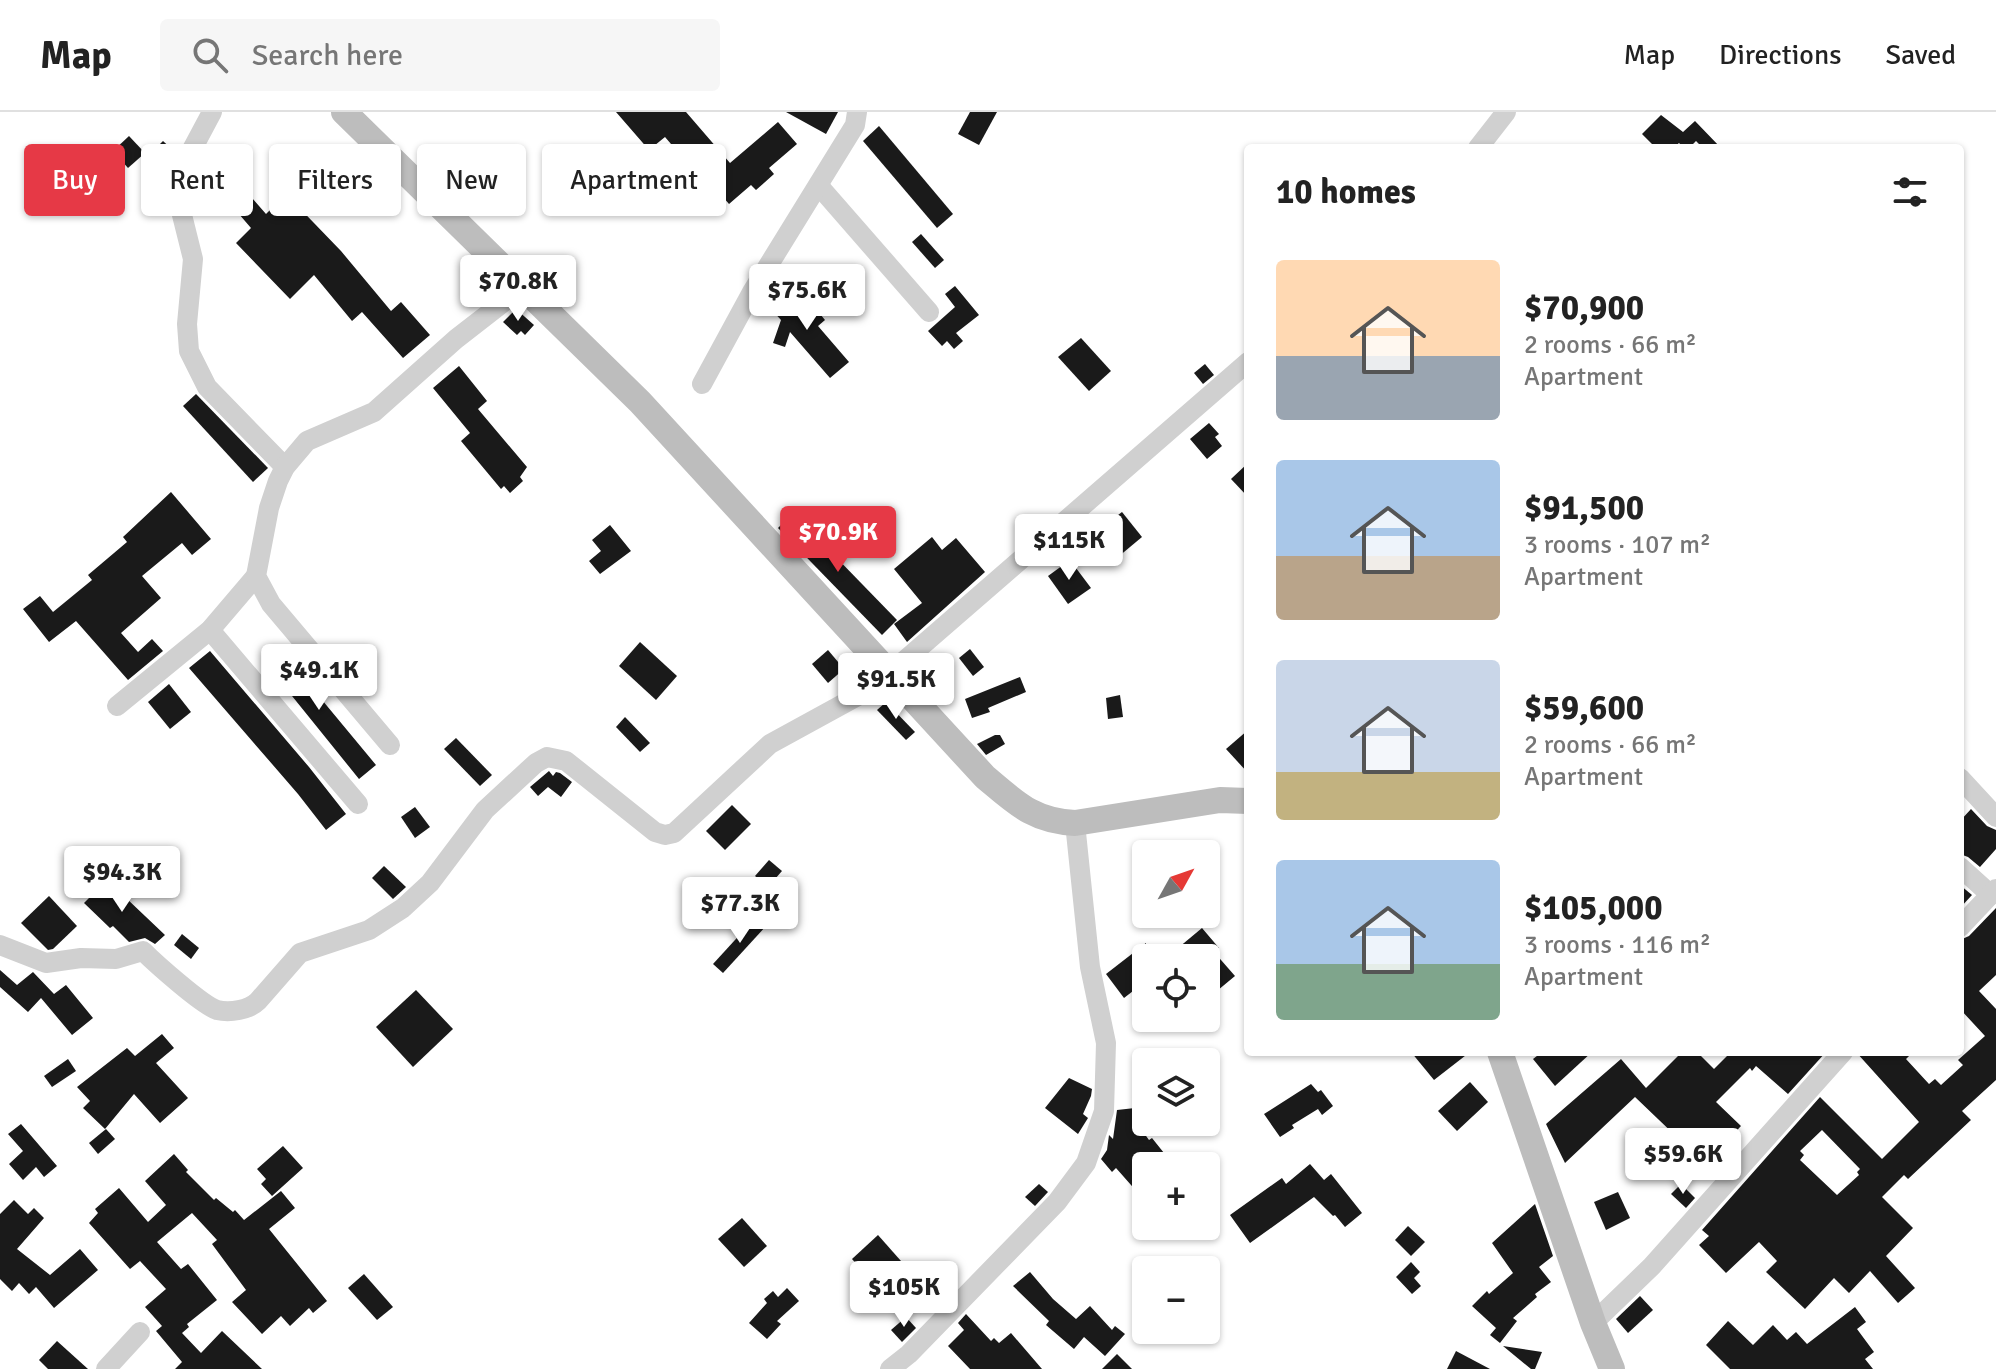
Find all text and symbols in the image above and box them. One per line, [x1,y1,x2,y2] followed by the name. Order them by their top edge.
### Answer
[160,19,720,91] search box
[40,32,112,79] text: Map
[188,33,232,77] icon: search
[252,37,403,74] text: Search here
[1623,38,1675,72] text: Map
[1719,38,1841,72] text: Directions
[1885,38,1956,72] text: Saved
[24,144,125,216] chip: Buy
[141,144,253,216] chip: Rent
[269,144,401,216] chip: Filters
[417,144,526,216] chip: New
[542,144,726,216] chip: Apartment
[1888,170,1932,214] icon: filters
[1276,171,1416,213] text: 10 homes
[453,255,583,323] pin: $70.8K
[742,264,872,332] pin: $75.6K
[478,265,558,297] text: $70.8K
[767,274,847,306] text: $75.6K
[1524,287,1644,329] text: $70,900
[1340,292,1436,388] icon: home
[1524,329,1697,361] text: 2 rooms · 66 m²
[1524,361,1643,393] text: Apartment
[1524,487,1644,529] text: $91,500
[1340,492,1436,588] icon: home
[773,506,903,574] pin: $70.9K
[1013,514,1125,582] pin: $115K
[798,516,878,548] text: $70.9K
[1033,524,1105,556] text: $115K
[1524,529,1711,561] text: 3 rooms · 107 m²
[1524,561,1643,593] text: Apartment
[254,644,384,712] pin: $49.1K
[831,653,961,721] pin: $91.5K
[279,654,359,686] text: $49.1K
[856,663,936,695] text: $91.5K
[1524,687,1644,729] text: $59,600
[1340,692,1436,788] icon: home
[1524,729,1697,761] text: 2 rooms · 66 m²
[1524,761,1643,793] text: Apartment
[1132,840,1220,928] north arrow
[1132,840,1220,1344] map controls
[57,846,187,914] pin: $94.3K
[82,856,162,888] text: $94.3K
[675,877,805,945] pin: $77.3K
[700,887,780,919] text: $77.3K
[1524,887,1663,929] text: $105,000
[1340,892,1436,988] icon: home
[1524,929,1711,961] text: 3 rooms · 116 m²
[1132,944,1220,1032] button: locate
[1524,961,1643,993] text: Apartment
[1132,1048,1220,1136] button: layers
[1618,1128,1748,1196] pin: $59.6K
[1643,1138,1723,1170] text: $59.6K
[1132,1152,1220,1240] button: +
[1132,1256,1220,1344] button: −
[848,1261,960,1329] pin: $105K
[868,1271,940,1303] text: $105K

